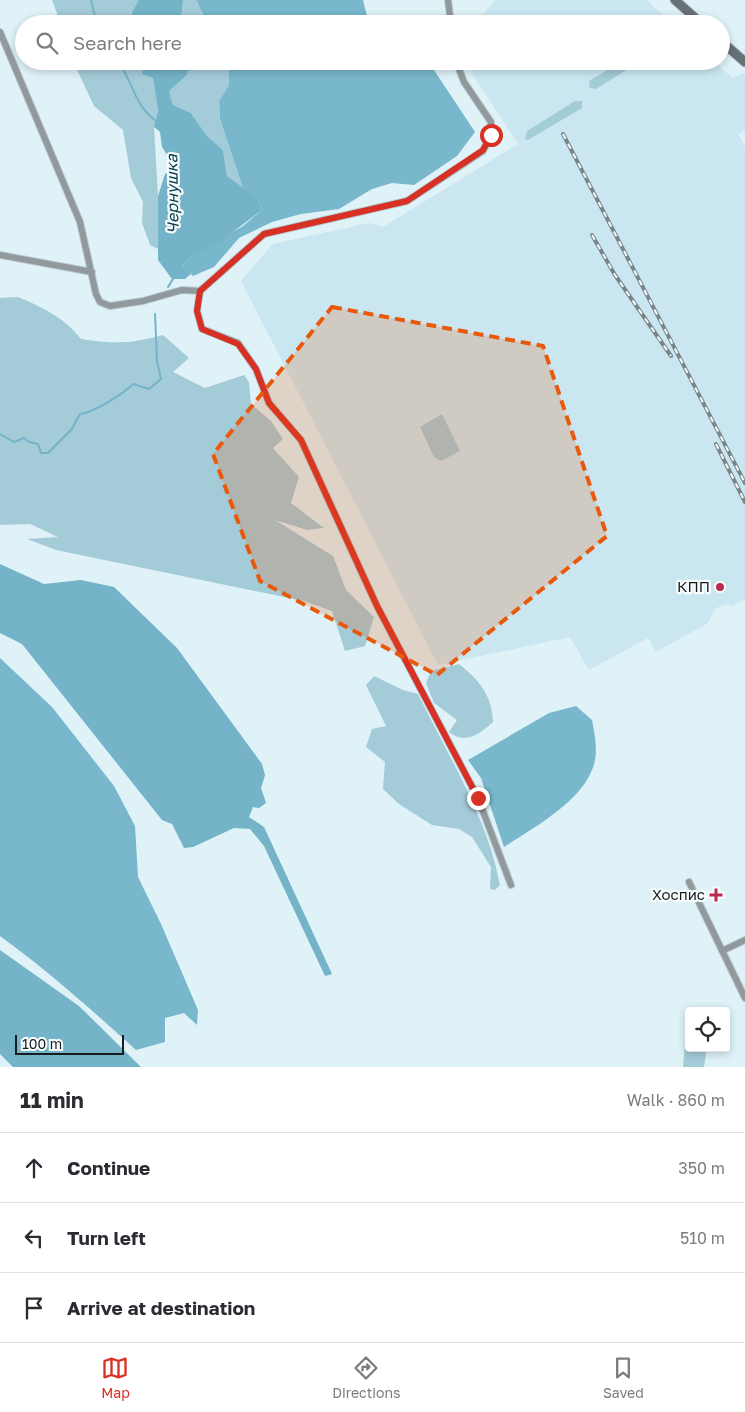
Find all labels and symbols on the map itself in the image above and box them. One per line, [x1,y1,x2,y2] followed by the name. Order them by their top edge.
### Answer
[480,124,503,147] route start
[161,153,183,234] water label: Чернушка
[677,577,710,595] place label: КПП
[714,581,726,593] marker: КПП
[467,787,490,810] route end
[652,885,705,903] place label: Хоспис
[709,888,723,902] marker: Хоспис
[15,1032,124,1055] scale bar

